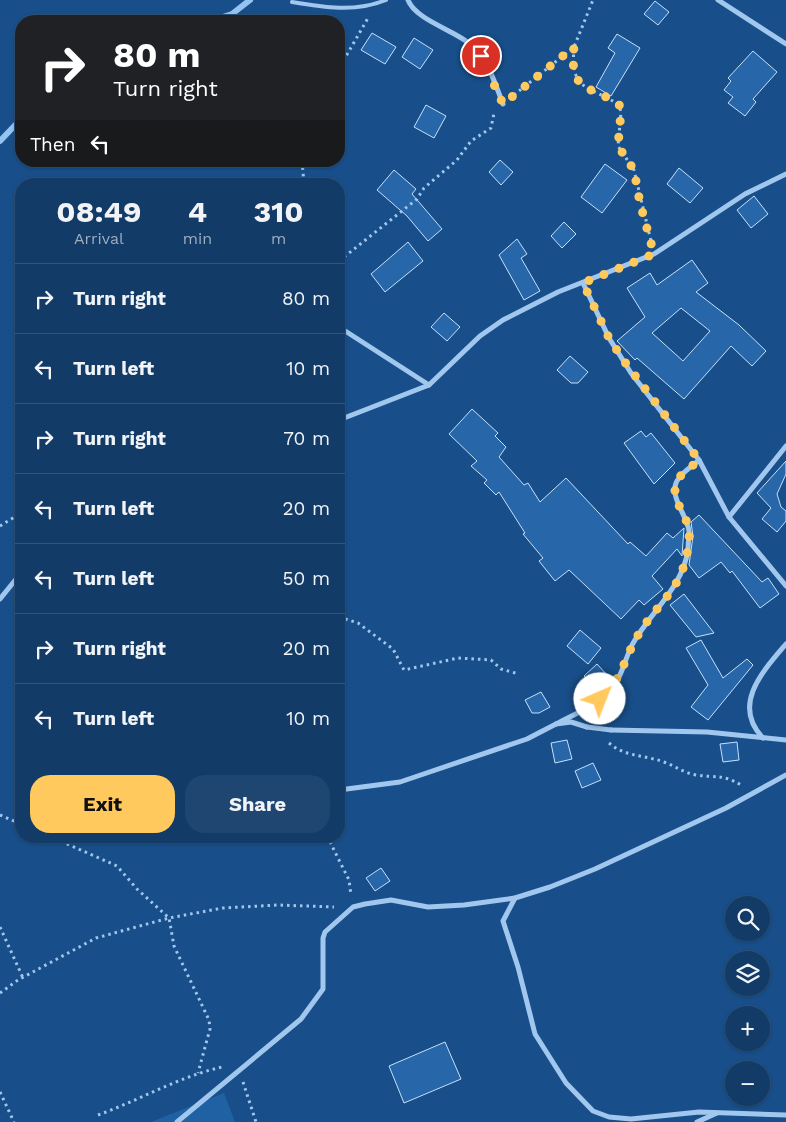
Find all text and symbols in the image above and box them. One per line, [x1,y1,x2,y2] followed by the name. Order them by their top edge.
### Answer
[113,34,200,76] text: 80 m
[30,35,95,100] icon: right
[460,35,502,77] pin
[467,42,495,70] icon: arrive
[113,76,218,101] text: Turn right
[86,130,114,158] icon: left
[30,133,76,156] text: Then
[56,194,141,229] text: 08:49
[188,194,207,229] text: 4
[254,194,304,229] text: 310
[74,229,124,248] text: Arrival
[183,229,212,248] text: min
[271,229,286,248] text: m
[30,285,58,313] icon: right
[73,287,166,310] text: Turn right
[282,287,330,310] text: 80 m
[30,355,58,383] icon: left
[73,357,154,380] text: Turn left
[286,357,330,380] text: 10 m
[30,425,58,453] icon: right
[73,427,166,450] text: Turn right
[283,427,330,450] text: 70 m
[30,495,58,523] icon: left
[73,497,154,520] text: Turn left
[283,497,330,520] text: 20 m
[30,565,58,593] icon: left
[73,567,154,590] text: Turn left
[283,567,330,590] text: 50 m
[30,635,58,663] icon: right
[73,637,166,660] text: Turn right
[283,637,330,660] text: 20 m
[573,672,625,724] position arrow
[30,705,58,733] icon: left
[73,707,154,730] text: Turn left
[286,707,330,730] text: 10 m
[30,775,175,833] button: Exit
[185,775,330,833] button: Share
[725,896,770,1106] map controls
[725,896,770,941] button: search
[725,951,770,996] button: layers
[725,1006,770,1051] button: +
[725,1061,770,1106] button: −

